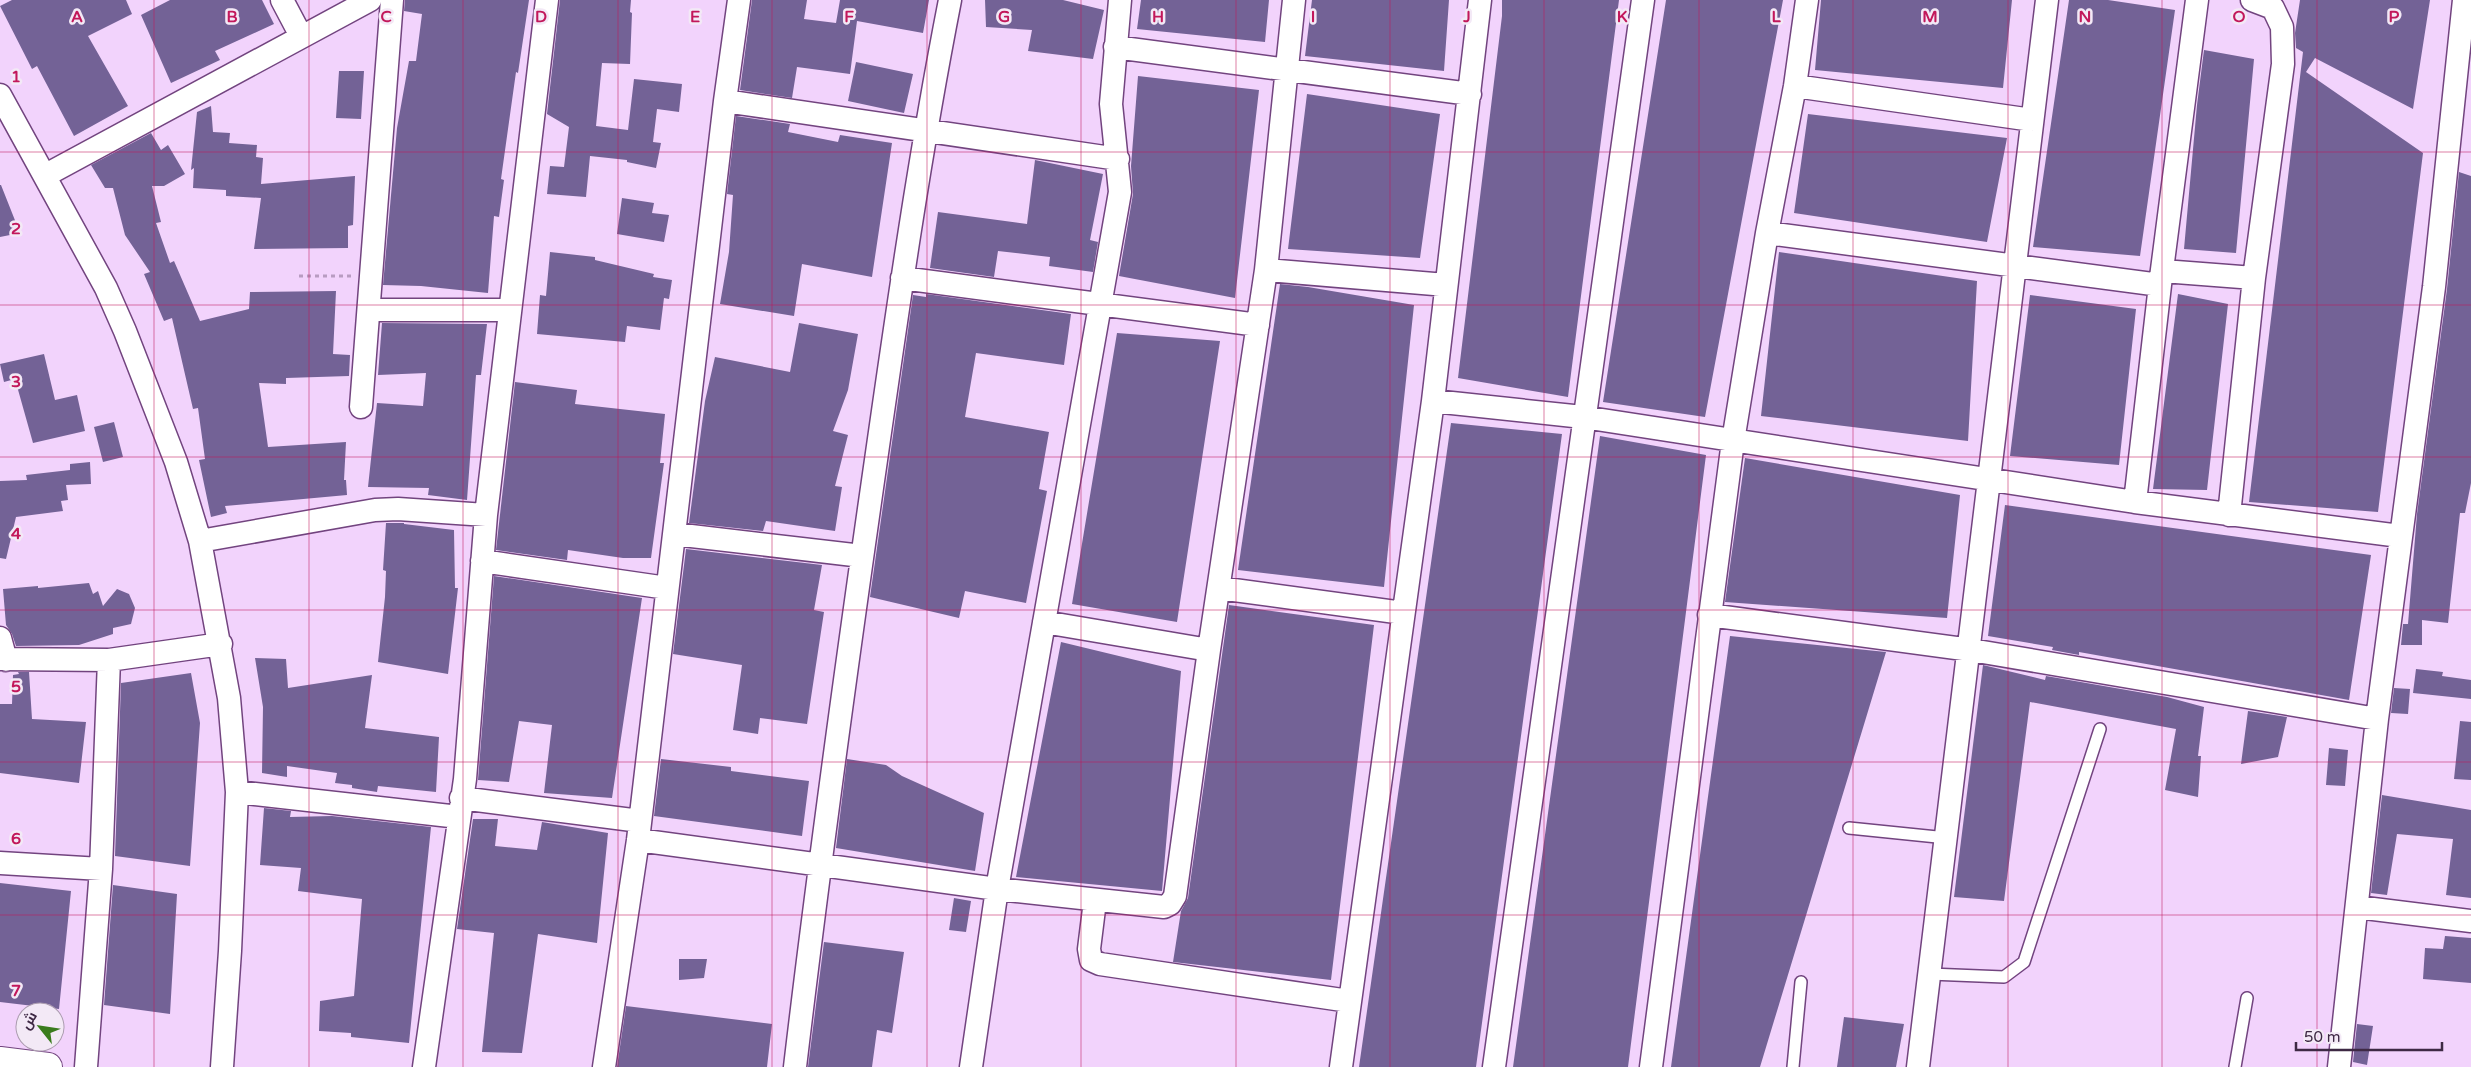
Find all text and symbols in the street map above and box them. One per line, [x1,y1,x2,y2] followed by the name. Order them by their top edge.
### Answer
[71,7,83,27] text: A
[226,7,238,27] text: B
[380,7,392,27] text: C
[535,7,547,27] text: D
[690,7,700,27] text: E
[844,7,854,27] text: F
[998,7,1010,27] text: G
[1152,7,1164,27] text: H
[1311,7,1315,27] text: I
[1462,7,1471,27] text: J
[1617,7,1628,27] text: K
[1771,7,1781,27] text: L
[1922,7,1938,27] text: M
[2079,7,2091,27] text: N
[2233,7,2246,27] text: O
[2389,7,2400,27] text: P
[11,67,21,87] text: 1
[11,219,21,239] text: 2
[11,372,21,392] text: 3
[11,524,21,544] text: 4
[11,677,21,697] text: 5
[11,829,21,849] text: 6
[11,981,21,1001] text: 7
[15,1002,65,1052] north arrow
[17,1009,41,1033] text: ش
[2296,1020,2442,1052] scale bar
[2304,1028,2341,1046] text: 50 m

